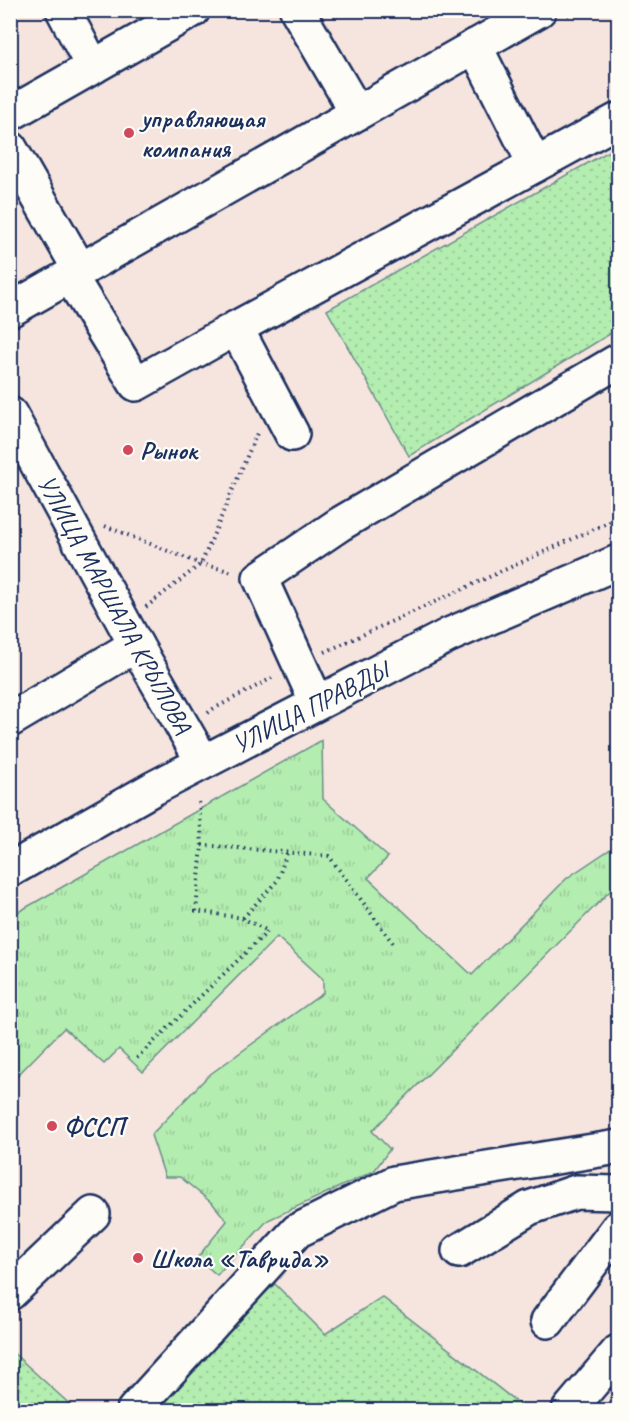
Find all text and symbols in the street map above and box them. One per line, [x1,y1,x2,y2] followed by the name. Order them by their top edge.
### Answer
[139,102,266,165] place label: управляющая компания
[122,126,136,140] marker: управляющая компания
[140,434,199,467] place label: Рынок
[121,443,135,457] marker: Рынок
[30,469,200,740] street label: УЛИЦА МАРШАЛА КРЫЛОВА
[227,652,398,761] street label: УЛИЦА ПРАВДЫ
[64,1110,129,1143] place label: ФССП
[45,1119,59,1133] marker: ФССП
[150,1242,329,1275] place label: Школа «Таврида»
[131,1251,145,1265] marker: Школа «Таврида»

